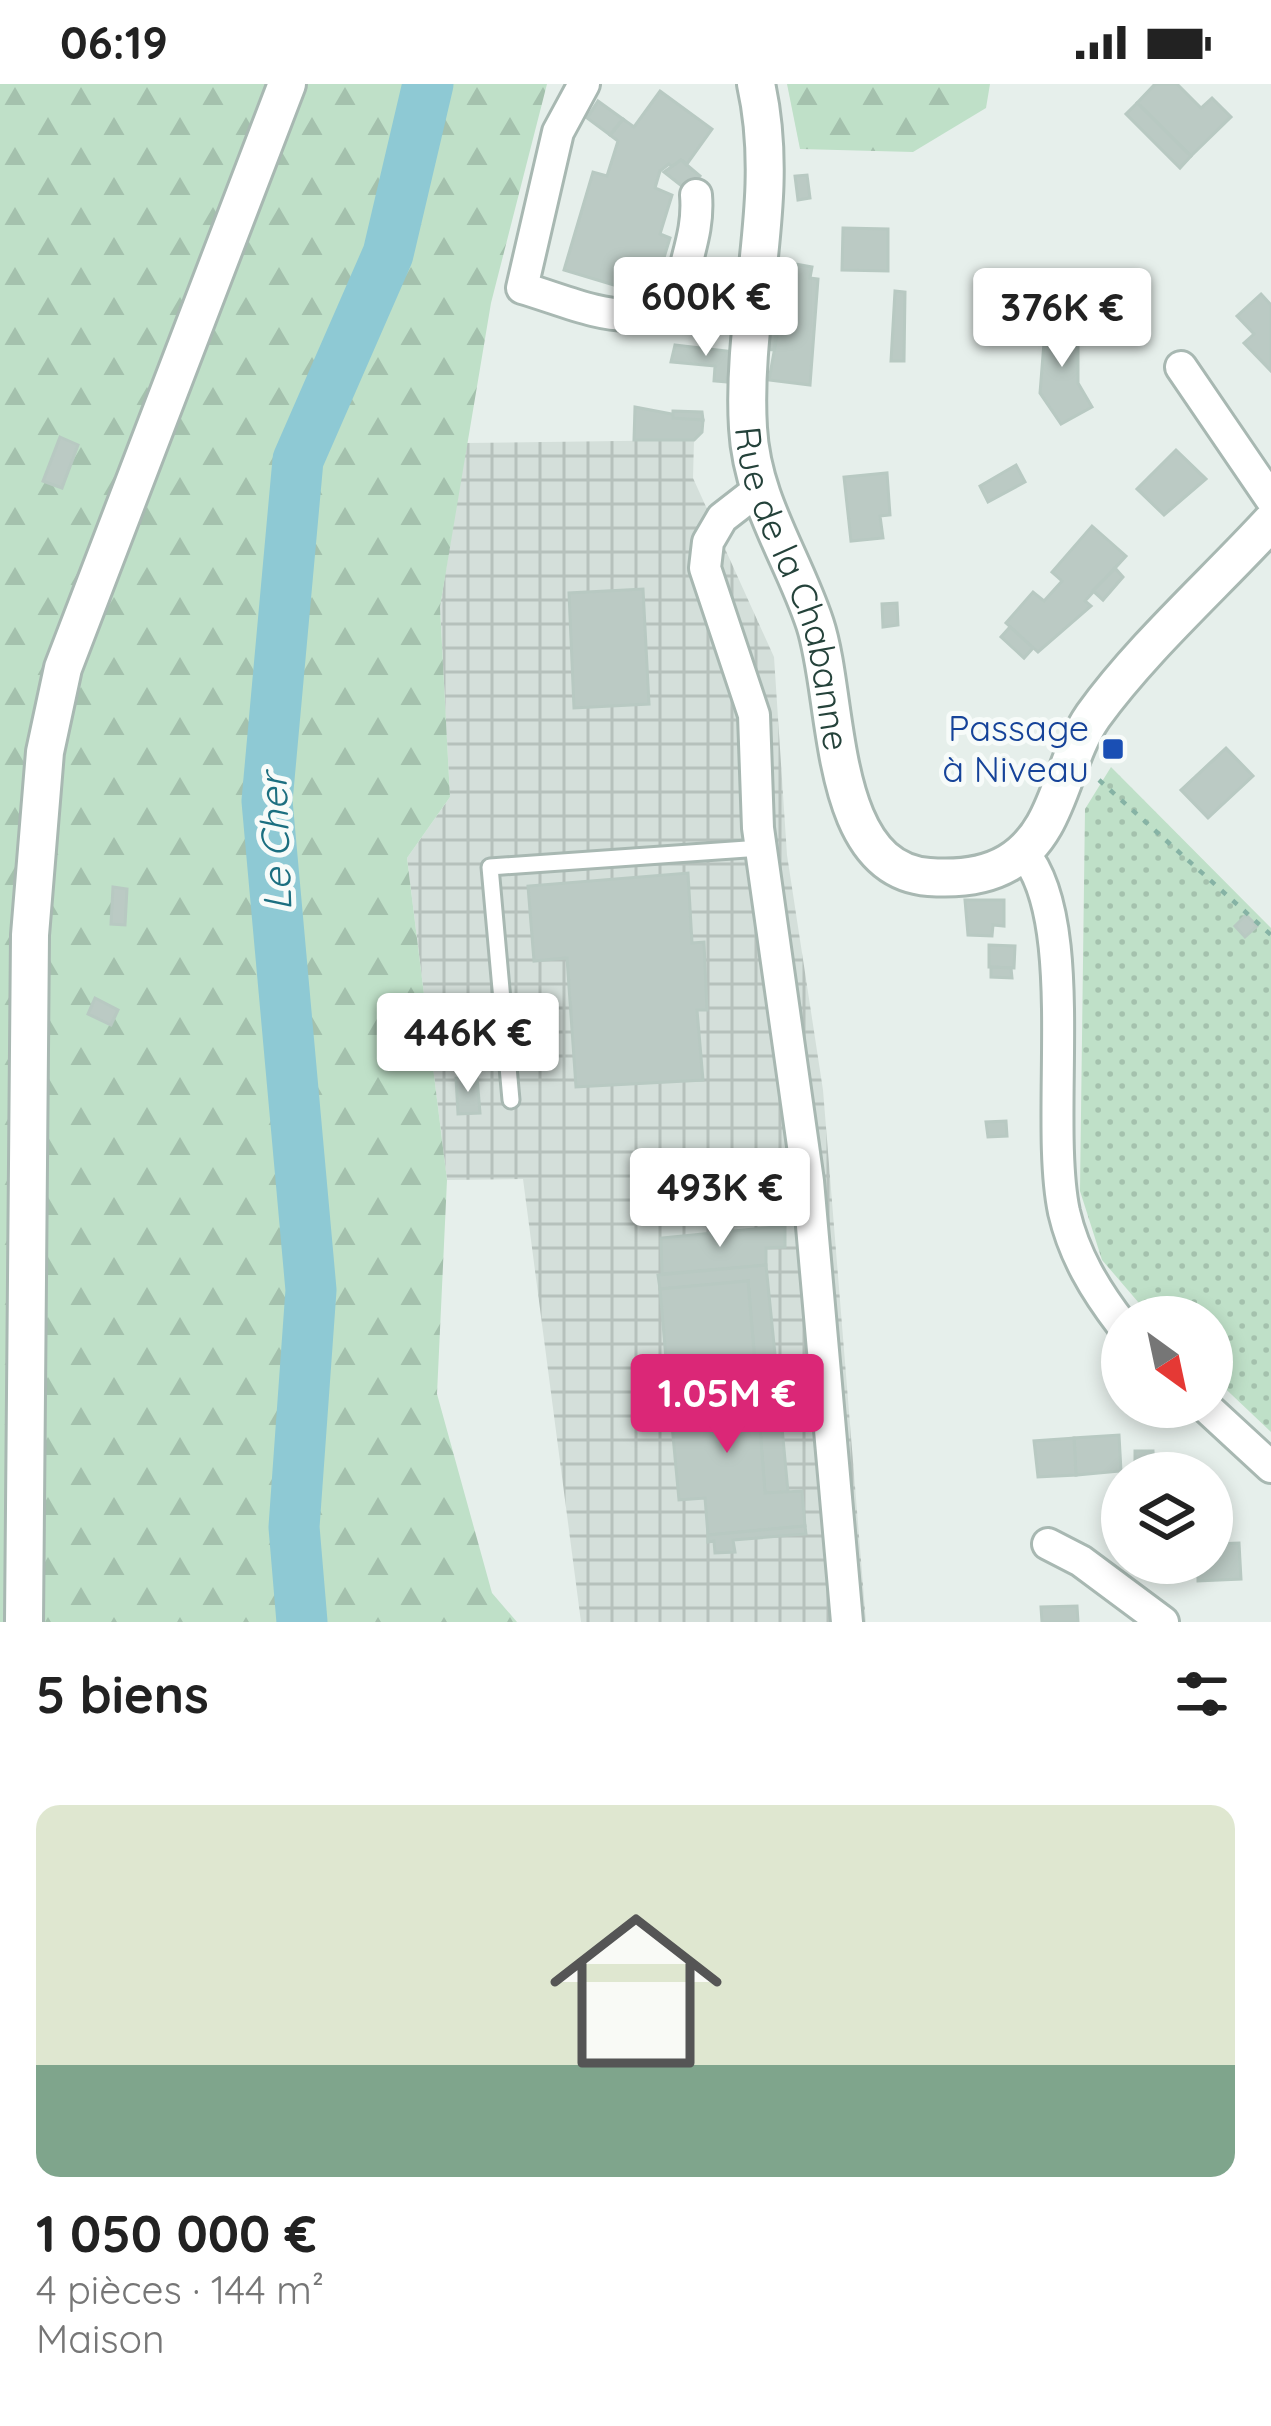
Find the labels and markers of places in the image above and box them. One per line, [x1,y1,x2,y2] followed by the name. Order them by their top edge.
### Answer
[608,257,804,359] pin: 600K €
[964,268,1160,370] pin: 376K €
[942,705,1089,791] place label: Passage à Niveau
[1100,736,1126,762] marker: Passage à Niveau
[370,993,566,1095] pin: 446K €
[622,1148,818,1250] pin: 493K €
[616,1354,838,1456] pin: 1.05M €

